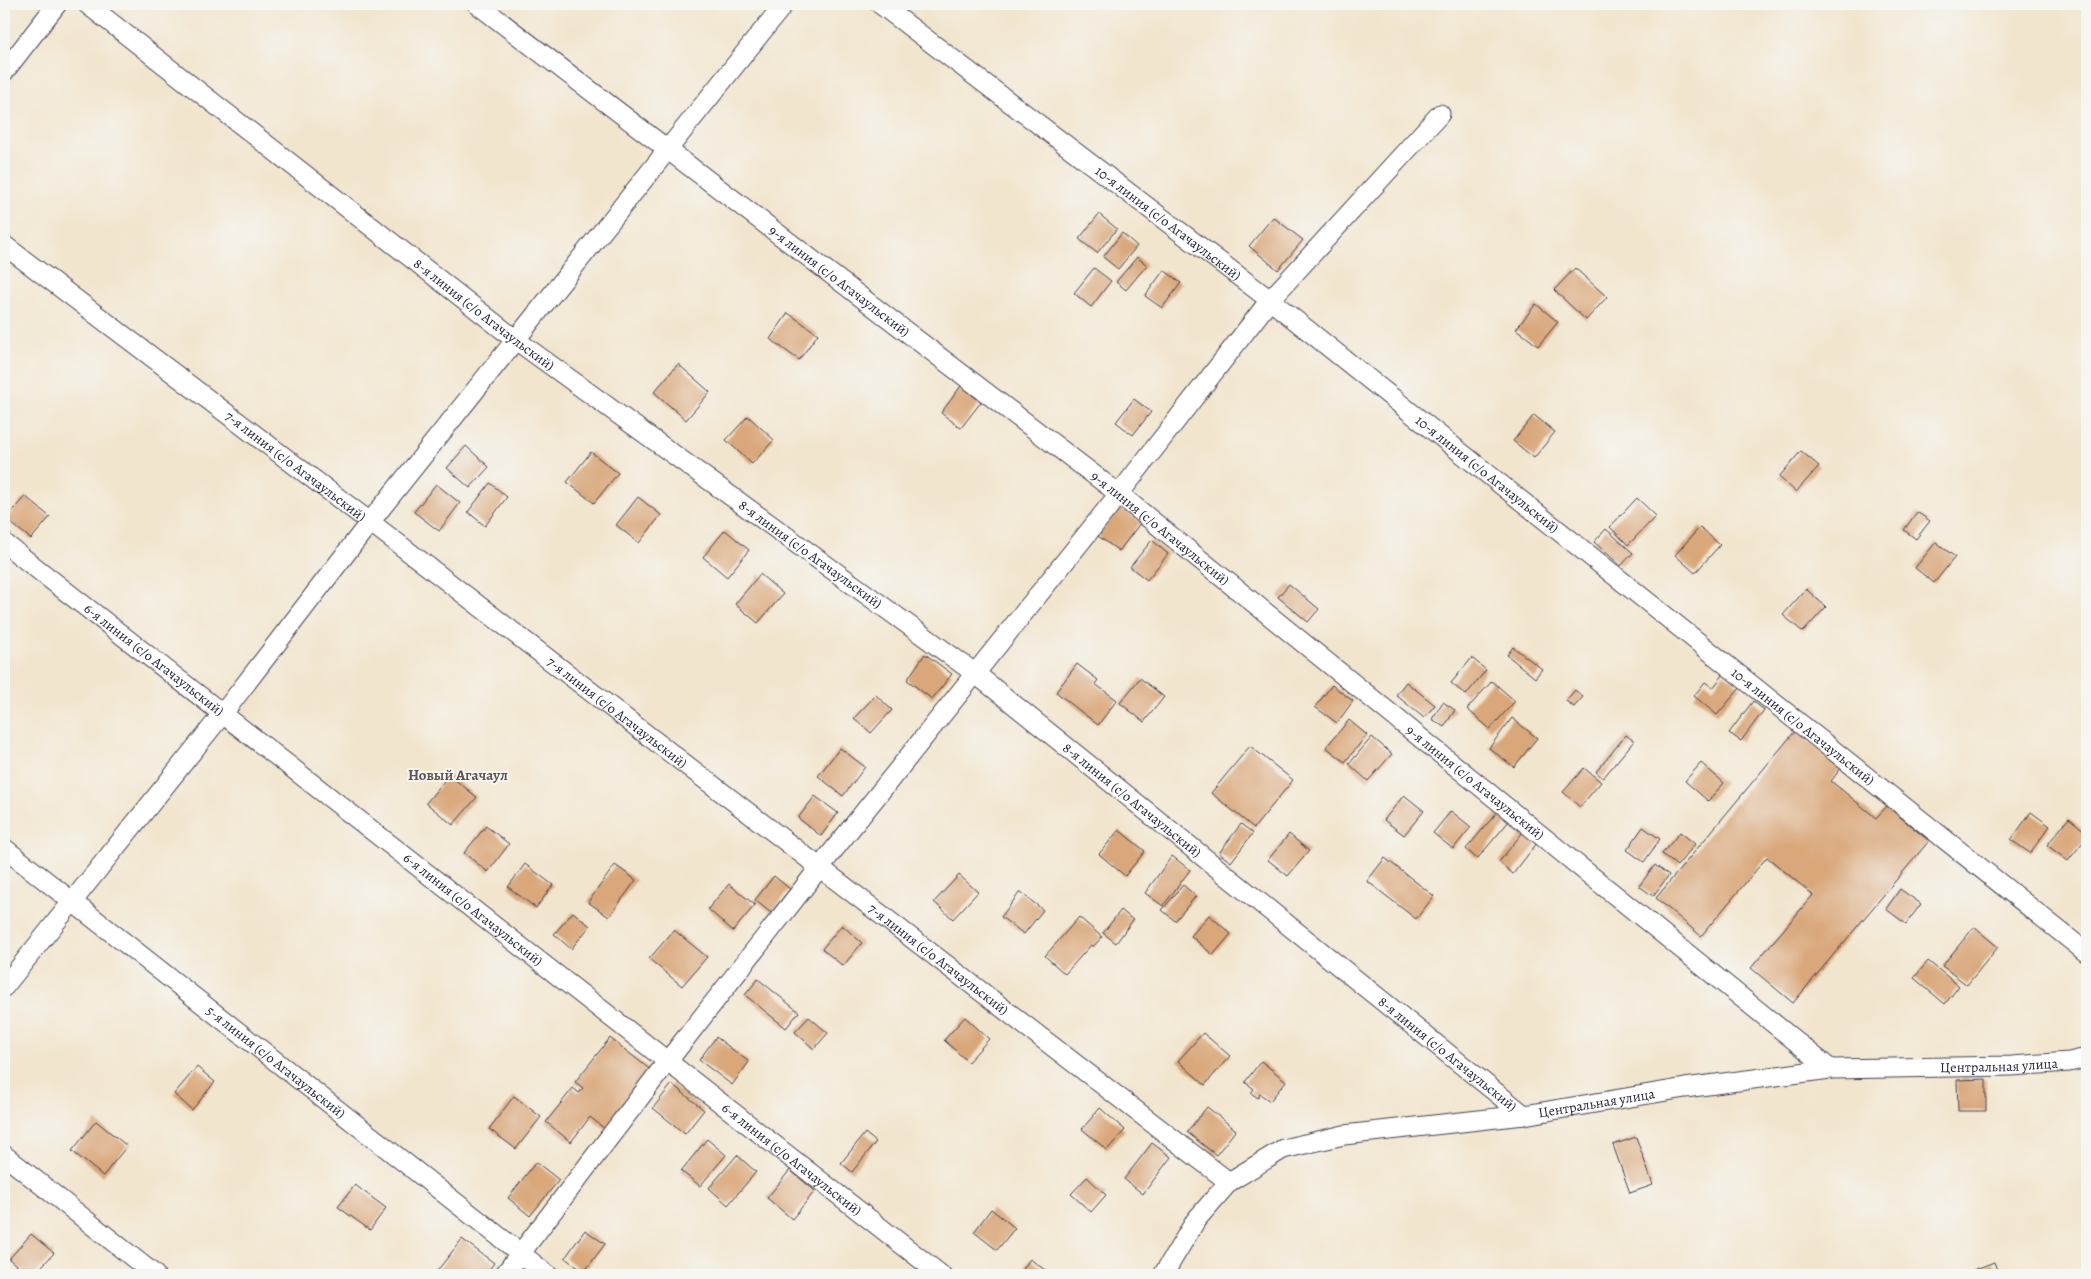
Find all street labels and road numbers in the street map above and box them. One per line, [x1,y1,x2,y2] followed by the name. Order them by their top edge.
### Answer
[1091,161,1245,284] street label: 10-я линия (с/о Агачаульский)
[765,221,914,341] street label: 9-я линия (с/о Агачаульский)
[410,254,559,375] street label: 8-я линия (с/о Агачаульский)
[221,406,370,526] street label: 7-я линия (с/о Агачаульский)
[1412,411,1563,537] street label: 10-я линия (с/о Агачаульский)
[1087,466,1234,589] street label: 9-я линия (с/о Агачаульский)
[735,495,886,613] street label: 8-я линия (с/о Агачаульский)
[80,599,228,720] street label: 6-я линия (с/о Агачаульский)
[543,652,692,772] street label: 7-я линия (с/о Агачаульский)
[1727,663,1879,789] street label: 10-я линия (с/о Агачаульский)
[1402,721,1549,844] street label: 9-я линия (с/о Агачаульский)
[1059,738,1206,862] street label: 8-я линия (с/о Агачаульский)
[399,848,547,970] street label: 6-я линия (с/о Агачаульский)
[864,899,1013,1019] street label: 7-я линия (с/о Агачаульский)
[1374,992,1521,1115] street label: 8-я линия (с/о Агачаульский)
[203,1001,350,1122] street label: 5-я линия (с/о Агачаульский)
[1940,1053,2059,1077] street label: Центральная улица
[1537,1084,1657,1122] street label: Центральная улица
[718,1098,866,1220] street label: 6-я линия (с/о Агачаульский)

